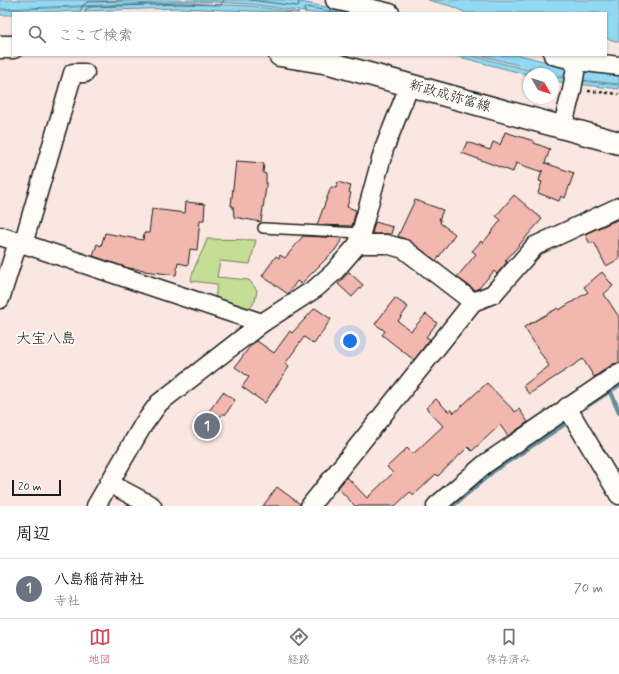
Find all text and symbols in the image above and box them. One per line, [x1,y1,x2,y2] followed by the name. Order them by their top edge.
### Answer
[12,12,607,56] search box
[26,23,48,45] icon: search
[58,26,133,46] text: ここで検索
[523,68,559,104] north arrow
[407,76,493,116] street label: 新政成弥富線
[16,329,76,349] district label: 大宝八島
[340,331,360,351] your location
[194,411,220,441] pin: 1
[12,478,61,497] scale bar
[18,480,41,494] text: 20 m
[16,523,50,545] text: 周辺
[54,570,144,590] text: 八島稲荷神社
[26,580,32,597] text: 1
[574,580,603,597] text: 70 m
[54,593,80,610] text: 寺社
[89,626,111,667] tab: 地図
[288,626,310,667] tab: 経路
[487,626,531,667] tab: 保存済み

